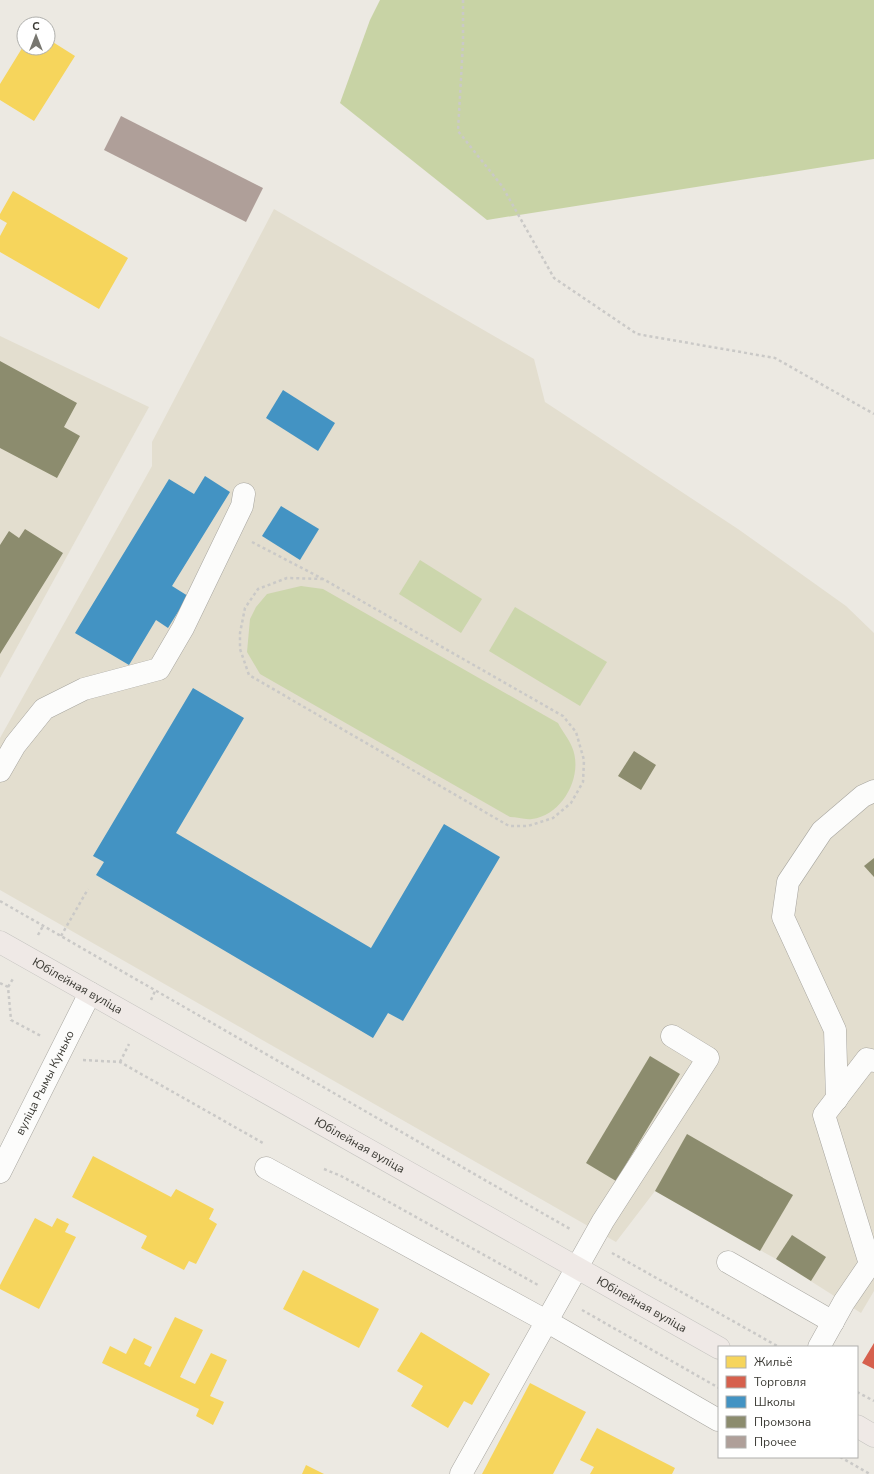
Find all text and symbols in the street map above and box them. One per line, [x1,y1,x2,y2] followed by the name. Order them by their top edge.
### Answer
[16,16,56,56] north arrow
[32,19,40,34] text: С
[29,954,126,1018] street label: Юбілейная вуліца
[12,1027,78,1138] street label: вуліца Рымы Кунько
[312,1113,408,1177] street label: Юбілейная вуліца
[594,1273,690,1336] street label: Юбілейная вуліца
[718,1346,858,1458] legend
[754,1354,792,1370] text: Жильё
[754,1374,806,1390] text: Торговля
[754,1394,795,1410] text: Школы
[754,1414,811,1430] text: Промзона
[754,1434,797,1450] text: Прочее

